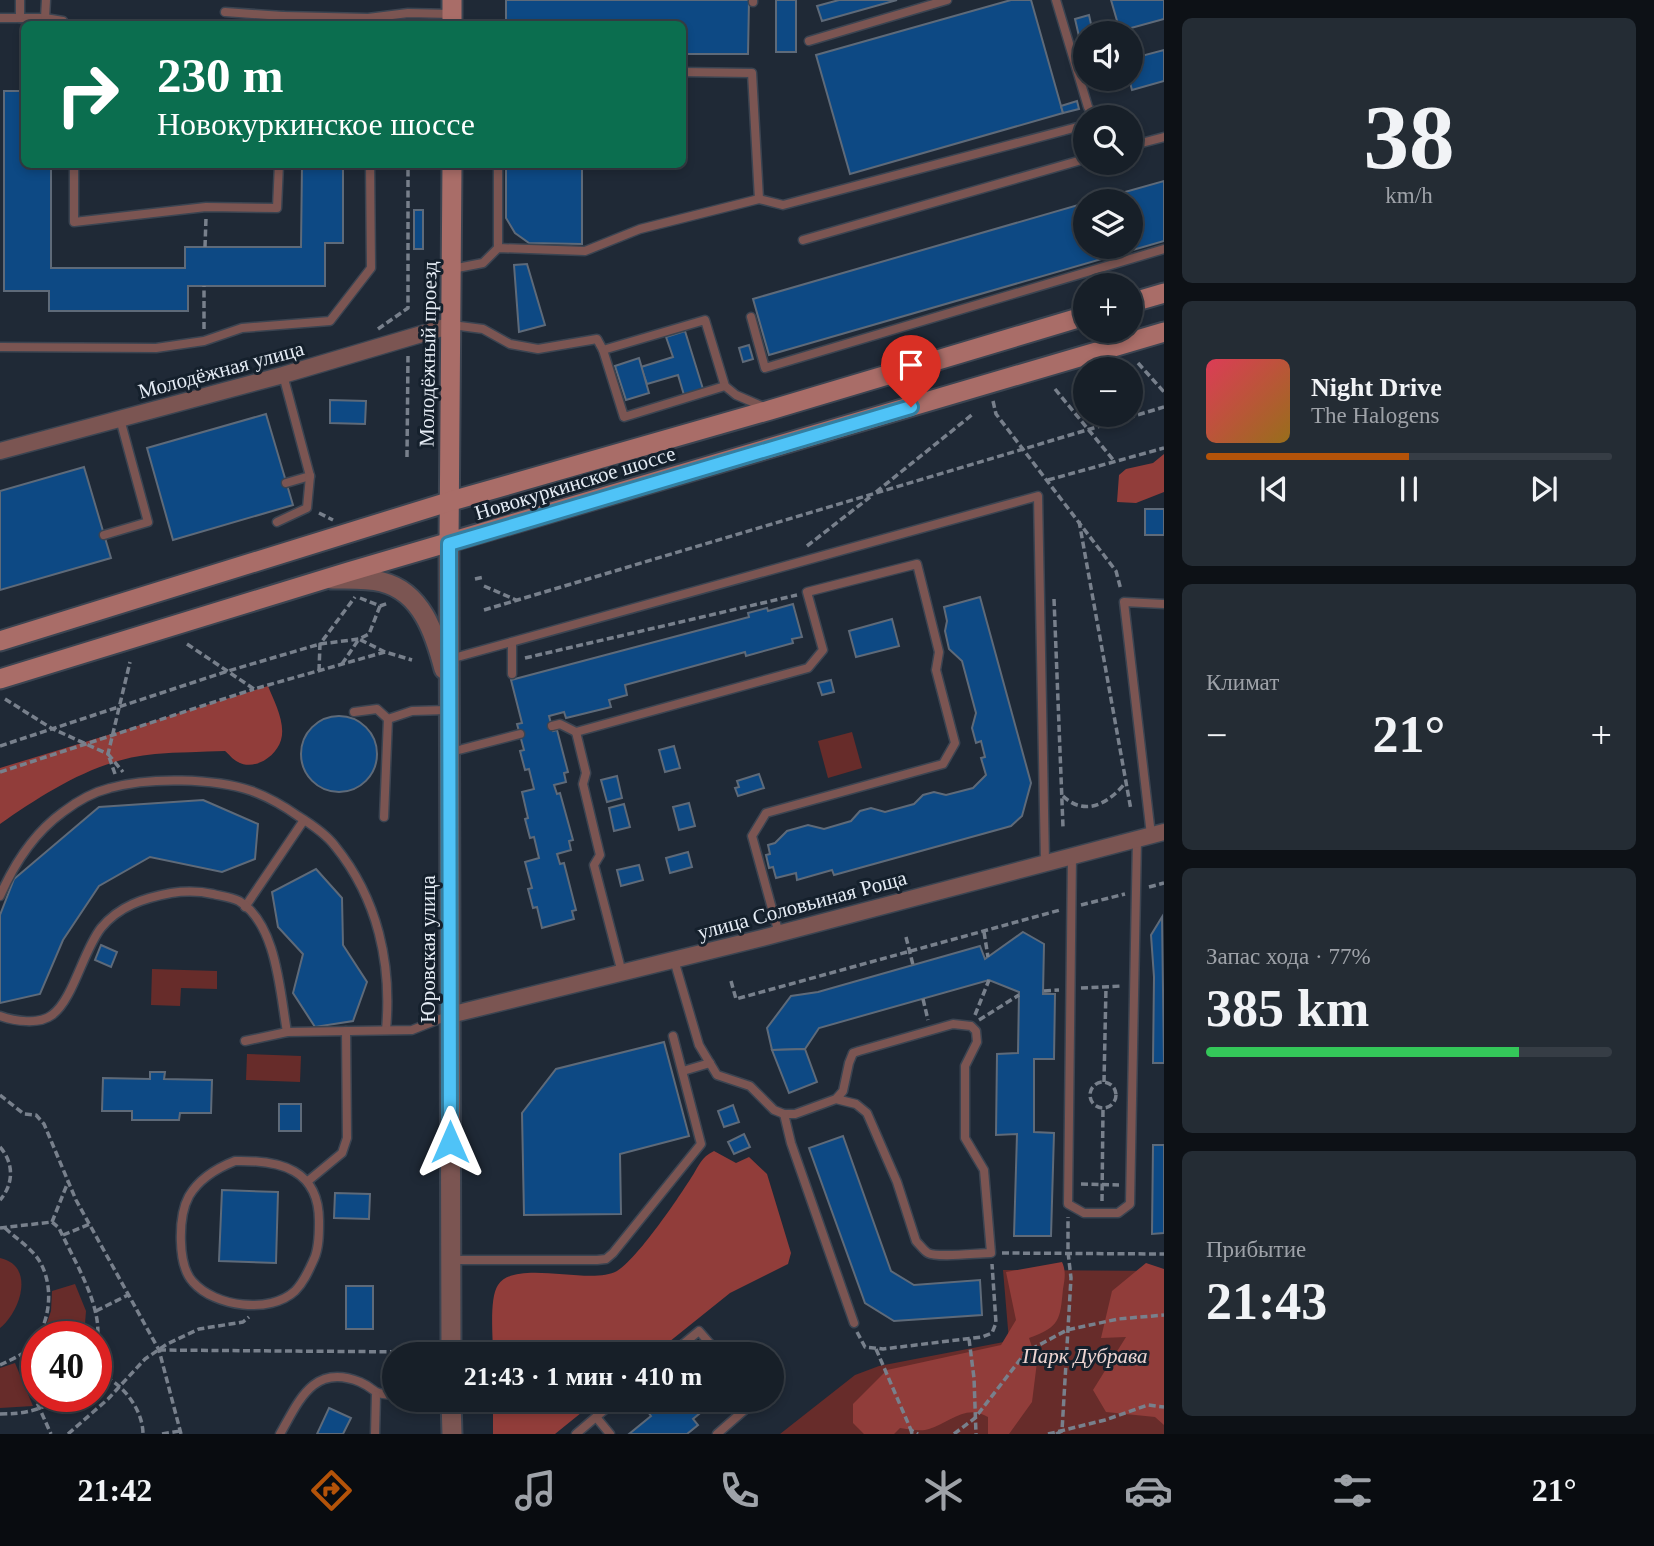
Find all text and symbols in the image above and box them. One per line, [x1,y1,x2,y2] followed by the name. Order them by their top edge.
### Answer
[1073,21,1143,427] map controls
[1073,21,1143,91] button: sound
[157,48,284,103] text: 230 m
[42,49,133,140] icon: right
[1364,87,1455,188] text: 38
[1073,105,1143,175] button: search
[157,106,475,142] text: Новокуркинское шоссе
[1385,183,1433,208] text: km/h
[1073,189,1143,259] button: layers
[414,261,442,447] street label: Молодёжный проезд
[1073,273,1143,343] button: +
[881,335,941,407] pin
[136,336,307,404] street label: Молодёжная улица
[892,346,930,384] icon: arrive
[1073,357,1143,427] button: −
[1311,373,1442,402] text: Night Drive
[1311,403,1439,428] text: The Halogens
[472,441,678,525] street label: Новокуркинское шоссе
[1255,470,1293,508] icon: previous
[1390,470,1428,508] icon: pause
[1525,470,1563,508] icon: next
[1206,670,1279,695] text: Климат
[1373,706,1445,763] text: 21°
[1206,714,1227,756] text: −
[1591,714,1612,756] text: +
[695,865,910,945] street label: улица Соловьиная Роща
[416,874,440,1023] street label: Юровская улица
[1206,944,1371,969] text: Запас хода · 77%
[1206,980,1369,1037] text: 385 km
[413,1105,487,1179] position arrow
[1206,1237,1306,1262] text: Прибытие
[1206,1273,1327,1330] text: 21:43
[21,1321,112,1412] speed limit sign: 40
[1022,1344,1147,1368] park label: Парк Дубрава
[464,1362,702,1391] text: 21:43 · 1 мин · 410 m
[307,1466,356,1515] icon: directions
[511,1466,560,1515] icon: music
[715,1466,764,1515] icon: phone
[919,1466,968,1515] icon: climate
[1124,1466,1173,1515] icon: car
[1328,1466,1377,1515] icon: filters
[78,1472,152,1508] text: 21:42
[1532,1472,1576,1508] text: 21°

